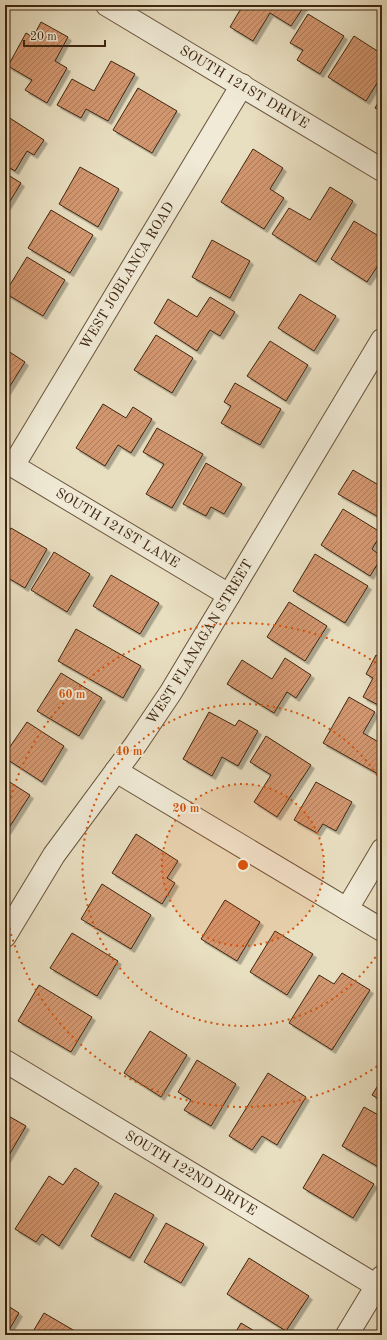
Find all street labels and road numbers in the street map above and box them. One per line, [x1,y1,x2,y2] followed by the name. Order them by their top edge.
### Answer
[177,43,311,131] street label: SOUTH 121ST DRIVE
[78,200,177,352] street label: WEST JOBLANCA ROAD
[53,486,182,571] street label: SOUTH 121ST LANE
[144,557,256,727] street label: WEST FLANAGAN STREET
[122,1128,259,1218] street label: SOUTH 122ND DRIVE

